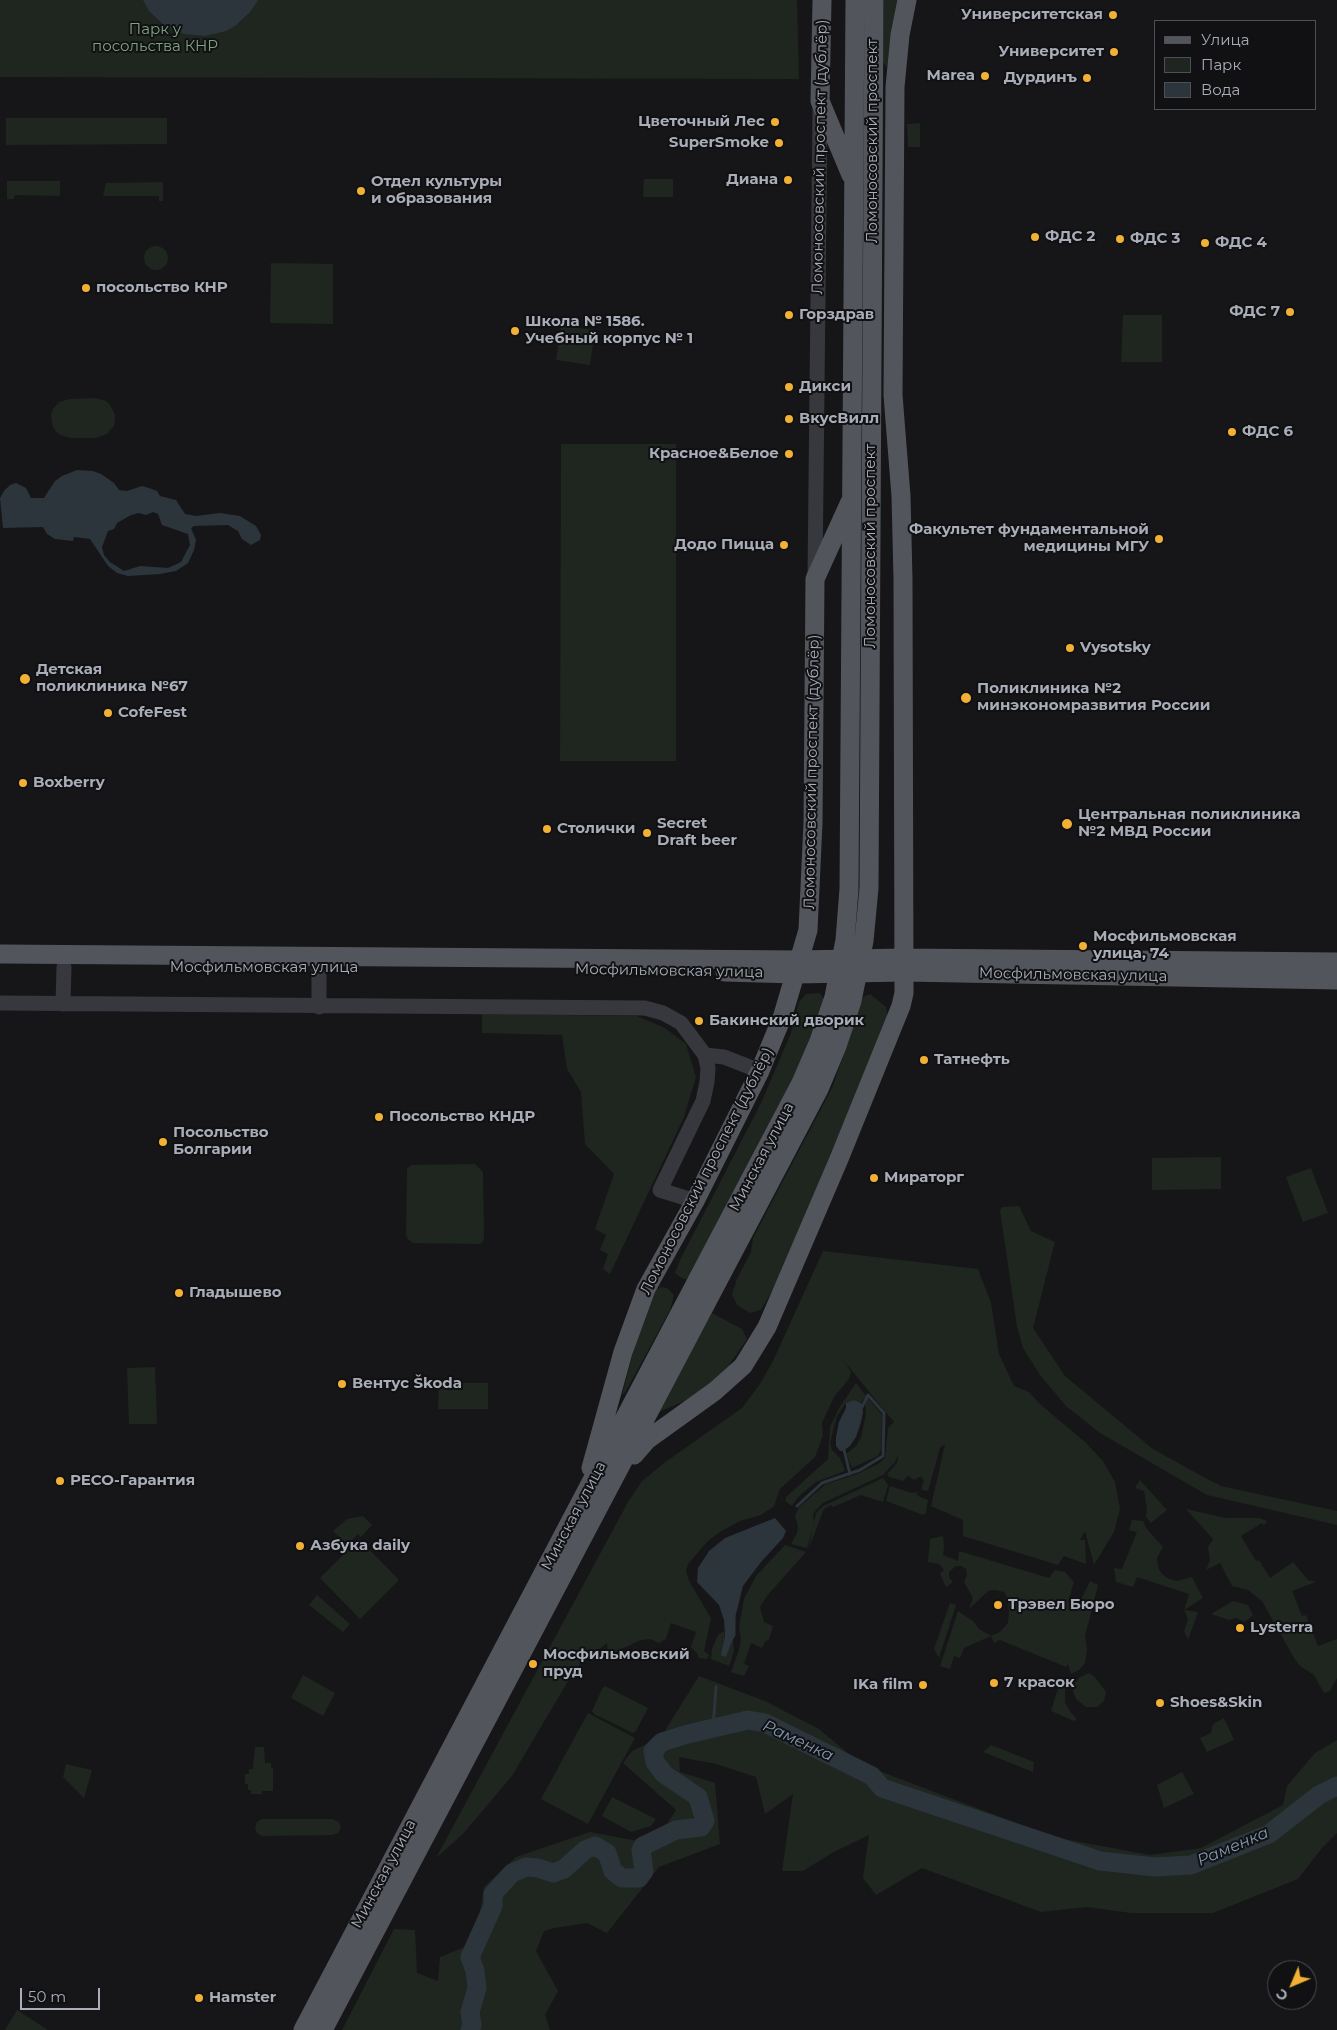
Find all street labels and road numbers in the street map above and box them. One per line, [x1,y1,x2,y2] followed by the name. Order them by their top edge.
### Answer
[809,19,831,295] street label: Ломоносовский проспект (дублёр)
[864,39,882,243] street label: Ломоносовский проспект
[862,444,880,648] street label: Ломоносовский проспект
[801,634,823,910] street label: Ломоносовский проспект (дублёр)
[170,959,358,977] street label: Мосфильмовская улица
[575,960,763,982] street label: Мосфильмовская улица
[979,964,1167,986] street label: Мосфильмовская улица
[637,1044,777,1298] street label: Ломоносовский проспект (дублёр)
[726,1100,798,1214] street label: Минская улица
[538,1459,610,1573] street label: Минская улица
[348,1817,420,1931] street label: Минская улица

